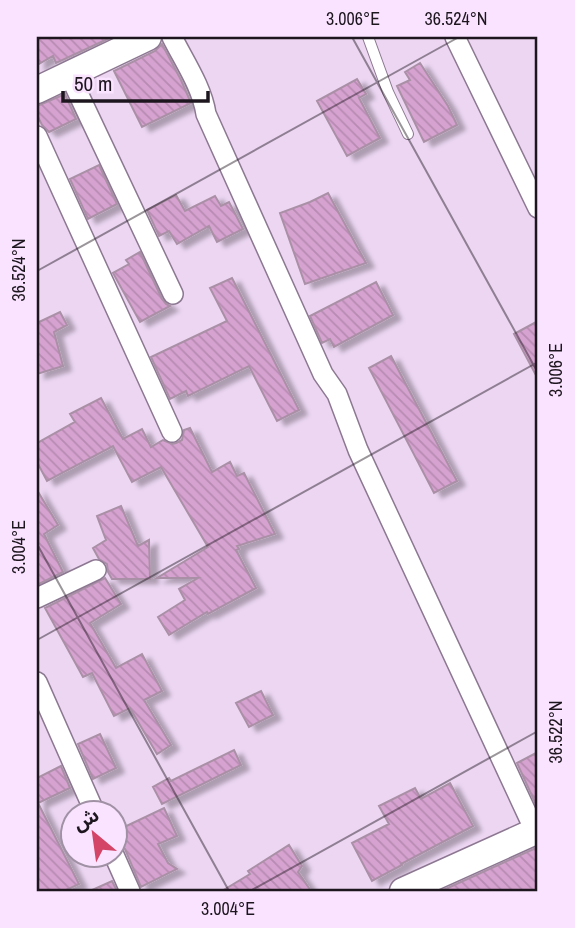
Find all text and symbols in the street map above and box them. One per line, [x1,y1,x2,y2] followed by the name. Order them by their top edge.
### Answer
[326,6,380,31] text: 3.006°E
[425,6,488,31] text: 36.524°N
[63,60,208,104] scale bar
[74,69,112,98] text: 50 m
[6,239,31,302] text: 36.524°N
[543,343,568,397] text: 3.006°E
[6,520,31,574] text: 3.004°E
[543,701,568,764] text: 36.522°N
[60,799,130,869] north arrow
[68,801,103,837] text: ش
[201,896,255,921] text: 3.004°E

